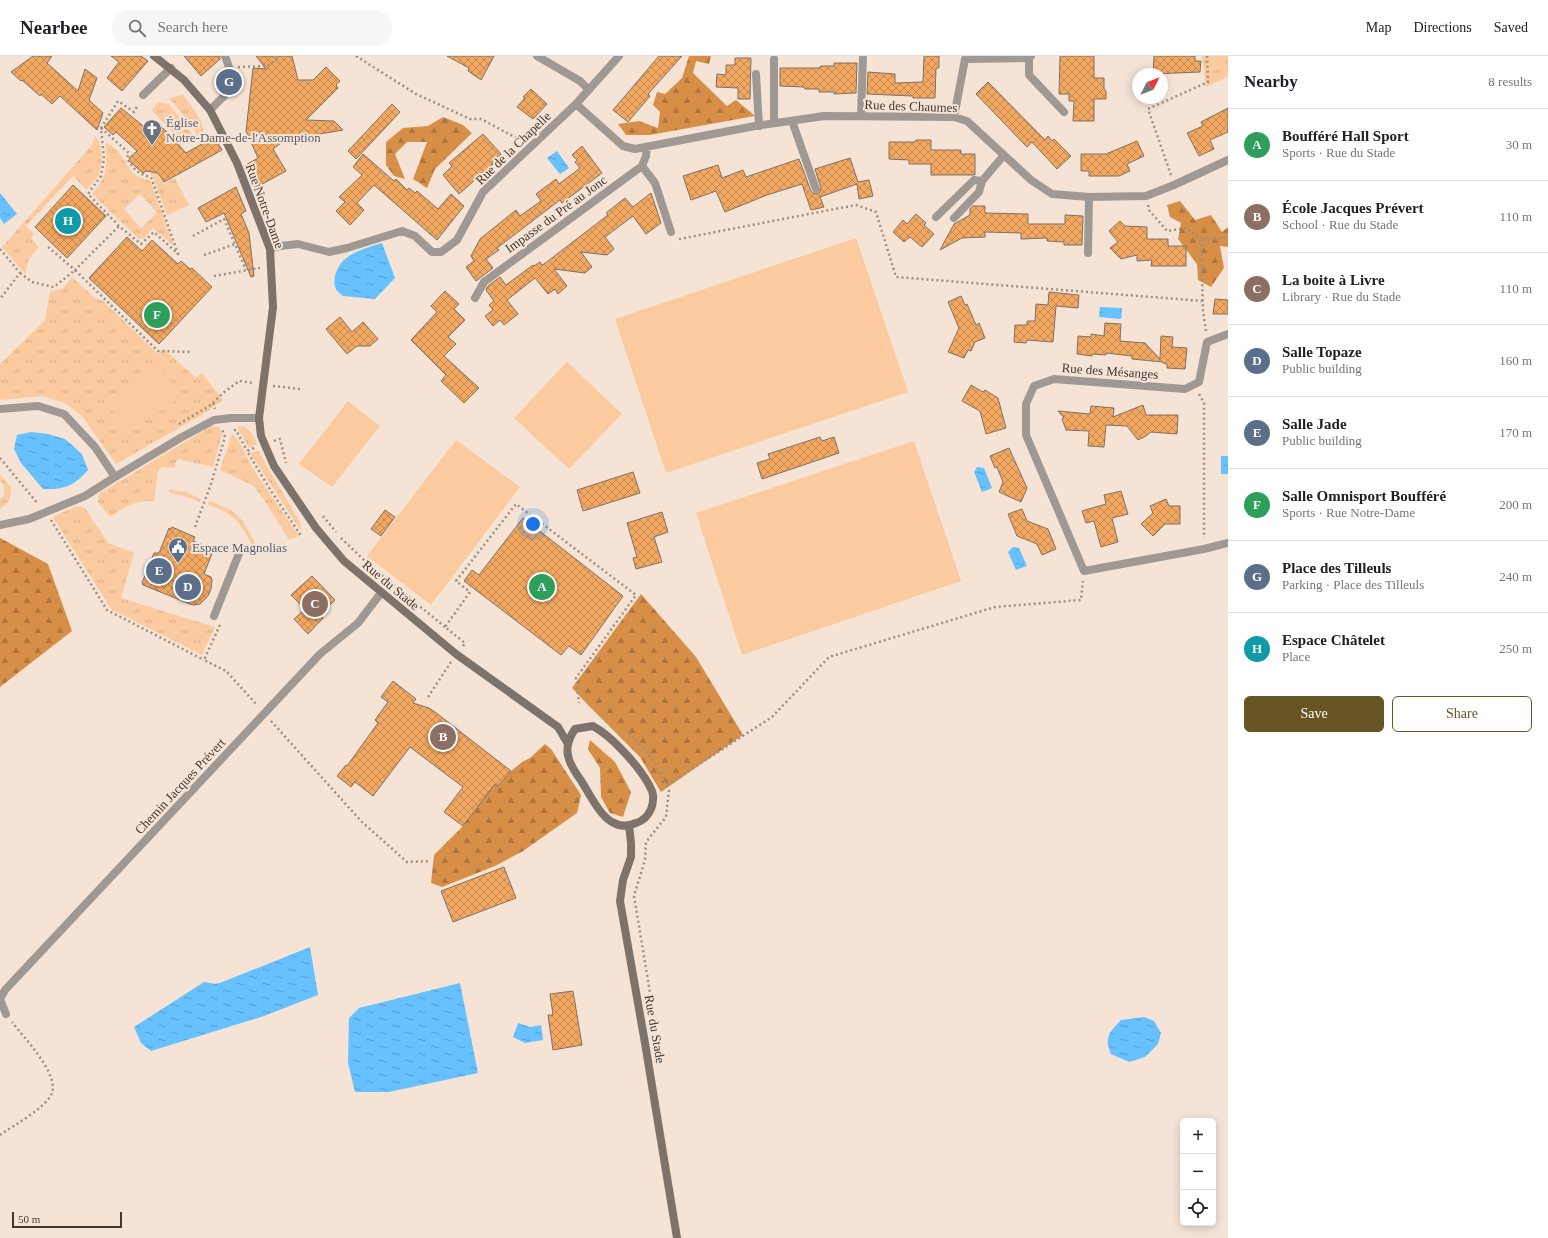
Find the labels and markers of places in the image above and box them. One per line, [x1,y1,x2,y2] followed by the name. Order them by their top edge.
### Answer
[216,67,242,97] pin: G
[166,115,321,145] place label: Église Notre-Dame-de-l'Assomption
[141,118,163,146] church icon: Église Notre-Dame-de-l'Assomption
[55,206,81,236] pin: H
[144,300,170,330] pin: F
[167,536,189,564] public building icon: Espace Magnolias
[192,540,287,555] place label: Espace Magnolias
[146,556,172,586] pin: E
[175,572,201,602] pin: D
[529,572,555,602] pin: A
[302,589,328,619] pin: C
[430,722,456,752] pin: B

